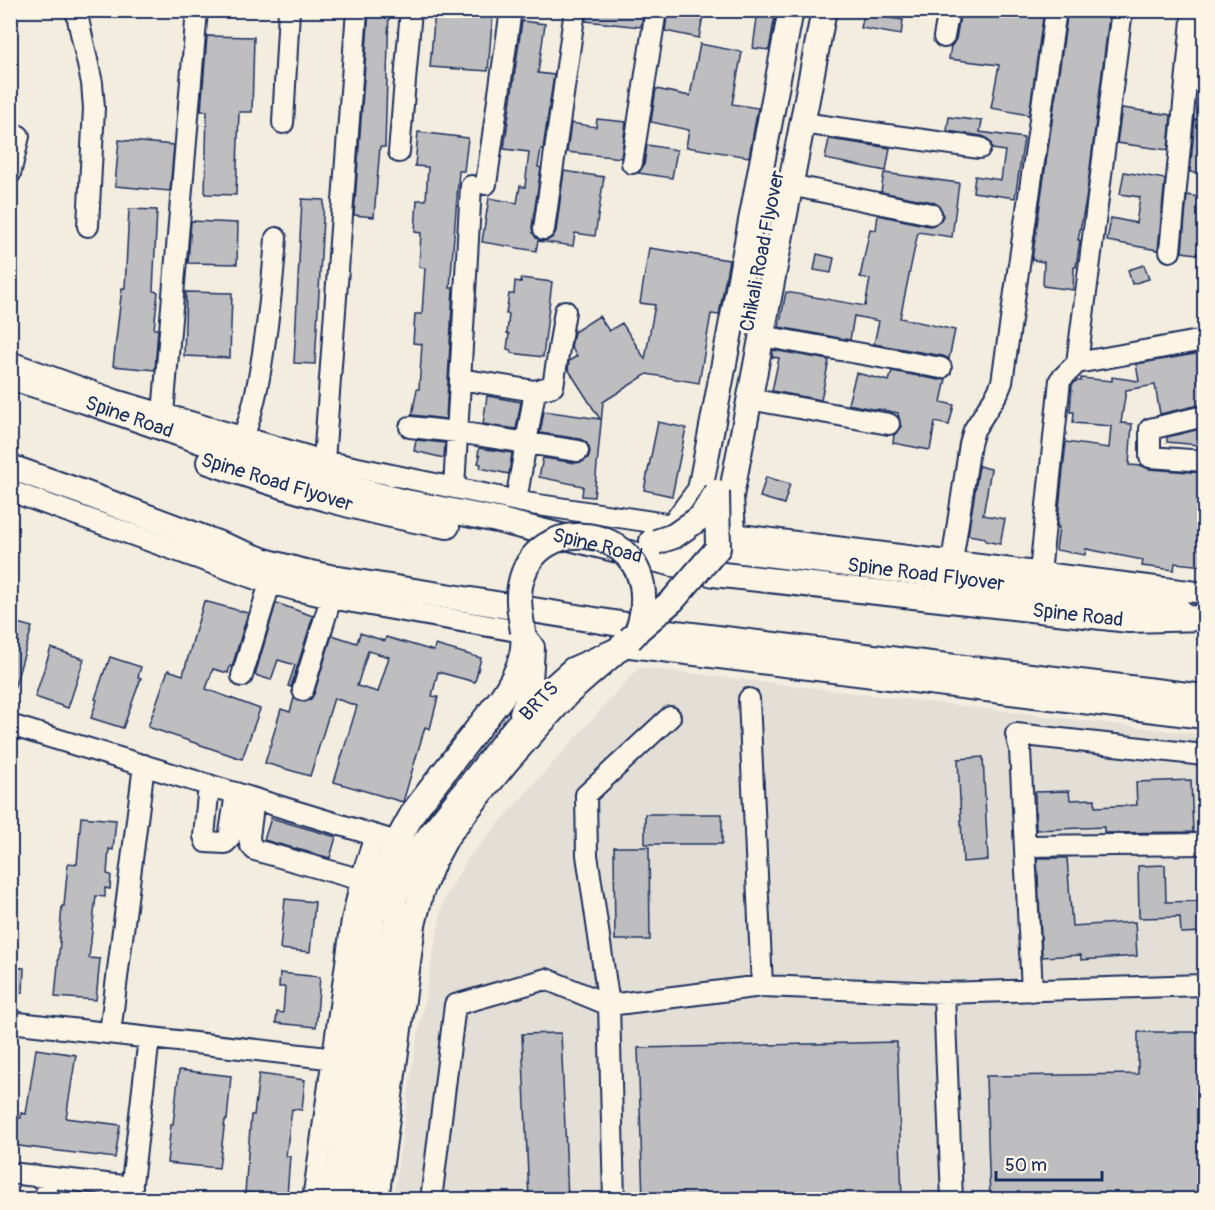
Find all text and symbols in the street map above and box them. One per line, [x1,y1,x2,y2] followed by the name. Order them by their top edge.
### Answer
[734,168,790,334] street label: Chikali Road Flyover
[82,390,177,443] street label: Spine Road
[198,447,356,517] street label: Spine Road Flyover
[550,522,645,568] street label: Spine Road
[846,552,1006,596] street label: Spine Road Flyover
[1031,597,1125,632] street label: Spine Road
[514,676,564,726] street label: BRTS
[996,1144,1102,1182] scale bar
[1005,1154,1047,1177] text: 50 m

